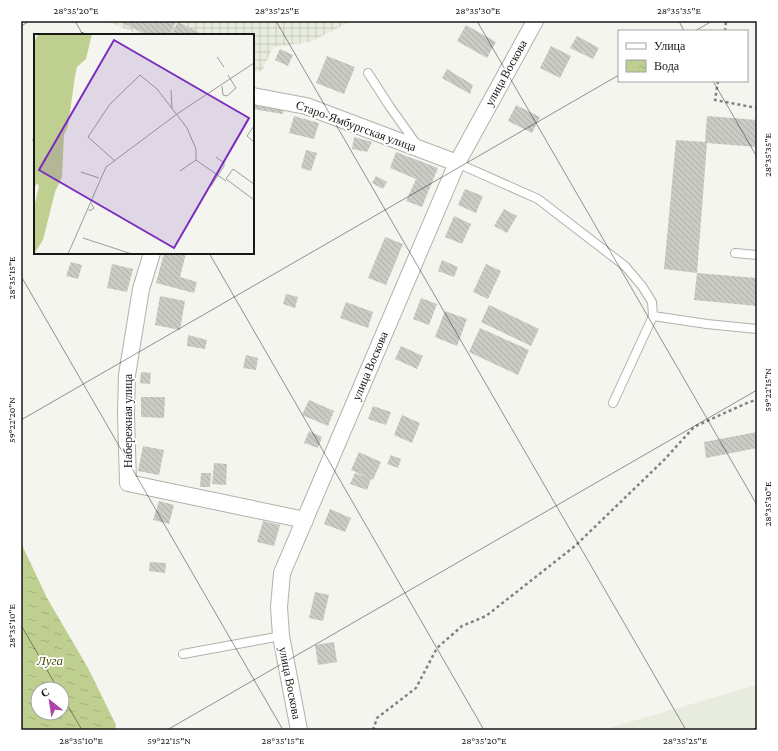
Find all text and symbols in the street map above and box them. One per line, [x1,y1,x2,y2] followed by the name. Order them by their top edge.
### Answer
[53,5,99,16] text: 28°35'20"E
[255,5,300,16] text: 28°35'25"E
[456,5,501,16] text: 28°35'30"E
[657,5,702,16] text: 28°35'35"E
[618,30,748,82] legend
[34,34,254,254] inset map
[482,37,530,109] street label: улица Воскова
[654,39,686,53] text: Улица
[654,59,680,73] text: Вода
[294,98,419,154] street label: Старо-Ямбургская улица
[762,132,773,177] text: 28°35'35"E
[6,256,17,299] text: 28°35'15"E
[349,329,391,403] street label: улица Воскова
[762,368,773,412] text: 59°22'15"N
[121,373,135,468] street label: Набережная улица
[6,397,17,443] text: 59°22'20"N
[762,481,773,526] text: 28°35'30"E
[6,604,17,648] text: 28°35'10"E
[276,646,304,721] street label: улица Воскова
[36,653,64,668] water label: Луга
[30,681,70,721] north arrow
[39,685,51,700] text: С
[59,735,103,746] text: 28°35'10"E
[147,735,191,746] text: 59°22'15"N
[262,735,305,746] text: 28°35'15"E
[461,735,507,746] text: 28°35'20"E
[663,735,708,746] text: 28°35'25"E

